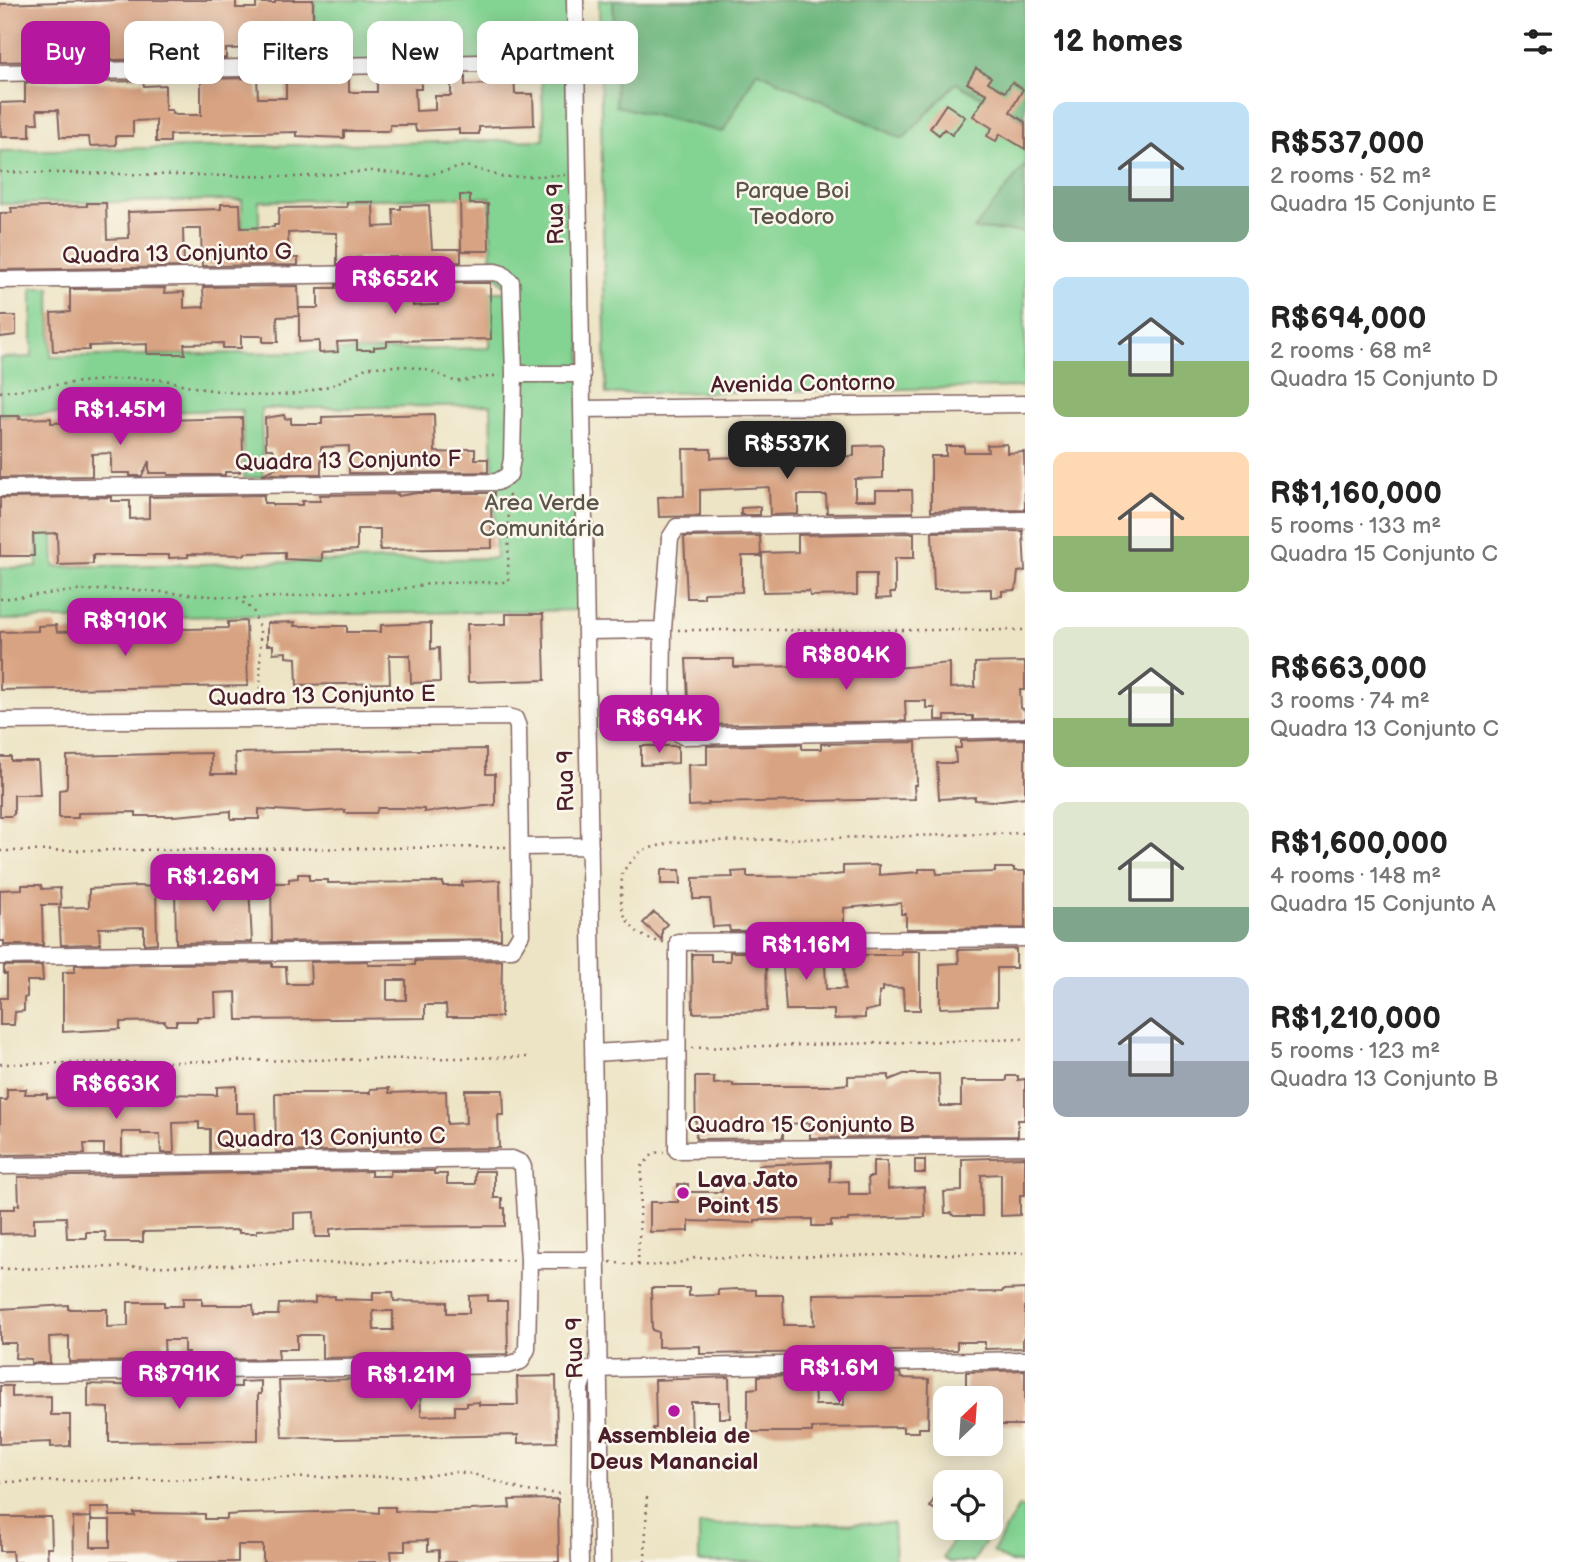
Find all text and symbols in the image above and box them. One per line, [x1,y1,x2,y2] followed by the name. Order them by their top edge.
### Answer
[21,21,110,84] chip: Buy
[124,21,224,84] chip: Rent
[238,21,353,84] chip: Filters
[367,21,463,84] chip: New
[477,21,638,84] chip: Apartment
[1519,23,1557,61] icon: filters
[1053,24,1183,60] text: 12 homes
[1270,126,1424,162] text: R$537,000
[1109,130,1193,214] icon: home
[1270,162,1431,190] text: 2 rooms · 52 m²
[735,177,849,231] park label: Parque Boi Teodoro
[541,183,571,245] street label: Rua 9
[1270,190,1497,218] text: Quadra 15 Conjunto E
[62,238,292,270] street label: Quadra 13 Conjunto G
[338,256,452,316] pin: R$652K
[351,265,439,293] text: R$652K
[1270,301,1426,337] text: R$694,000
[1109,305,1193,389] icon: home
[1270,337,1432,365] text: 2 rooms · 68 m²
[1270,365,1498,393] text: Quadra 15 Conjunto D
[710,368,896,400] street label: Avenida Contorno
[55,388,185,447] pin: R$1.45M
[74,396,166,424] text: R$1.45M
[730,421,844,481] pin: R$537K
[744,430,830,458] text: R$537K
[235,445,462,477] street label: Quadra 13 Conjunto F
[1270,476,1442,512] text: R$1,160,000
[1109,480,1193,564] icon: home
[479,489,605,543] park label: Area Verde Comunitária
[1270,512,1441,540] text: 5 rooms · 133 m²
[1270,540,1498,568] text: Quadra 15 Conjunto C
[68,598,182,658] pin: R$910K
[83,607,167,635] text: R$910K
[789,632,903,692] pin: R$804K
[802,641,890,669] text: R$804K
[1270,651,1427,687] text: R$663,000
[1109,655,1193,739] icon: home
[208,680,436,712] street label: Quadra 13 Conjunto E
[1270,687,1430,715] text: 3 rooms · 74 m²
[602,696,716,755] pin: R$694K
[615,704,703,732] text: R$694K
[1270,715,1499,743] text: Quadra 13 Conjunto C
[551,750,581,812] street label: Rua 9
[1270,826,1448,862] text: R$1,600,000
[1109,830,1193,914] icon: home
[148,855,278,914] pin: R$1.26M
[1270,862,1441,890] text: 4 rooms · 148 m²
[166,863,260,891] text: R$1.26M
[1270,890,1496,918] text: Quadra 15 Conjunto A
[741,922,871,982] pin: R$1.16M
[761,931,851,959] text: R$1.16M
[1270,1001,1441,1037] text: R$1,210,000
[1109,1005,1193,1089] icon: home
[1270,1037,1440,1065] text: 5 rooms · 123 m²
[59,1062,173,1121] pin: R$663K
[1270,1065,1498,1093] text: Quadra 13 Conjunto B
[72,1070,160,1098] text: R$663K
[687,1111,915,1139] street label: Quadra 15 Conjunto B
[216,1122,446,1154] street label: Quadra 13 Conjunto C
[697,1166,798,1220] place label: Lava Jato Point 15
[675,1185,691,1201] marker: Lava Jato Point 15
[560,1317,590,1379] street label: Rua 9
[782,1346,896,1405] pin: R$1.6M
[122,1352,236,1411] pin: R$791K
[346,1352,476,1412] pin: R$1.21M
[799,1354,879,1382] text: R$1.6M
[138,1360,220,1388] text: R$791K
[367,1361,455,1389] text: R$1.21M
[933,1386,1003,1456] north arrow
[933,1386,1003,1540] map controls
[666,1403,682,1419] marker: Assembleia de Deus Manancial
[590,1422,758,1476] place label: Assembleia de Deus Manancial
[933,1470,1003,1540] button: locate

